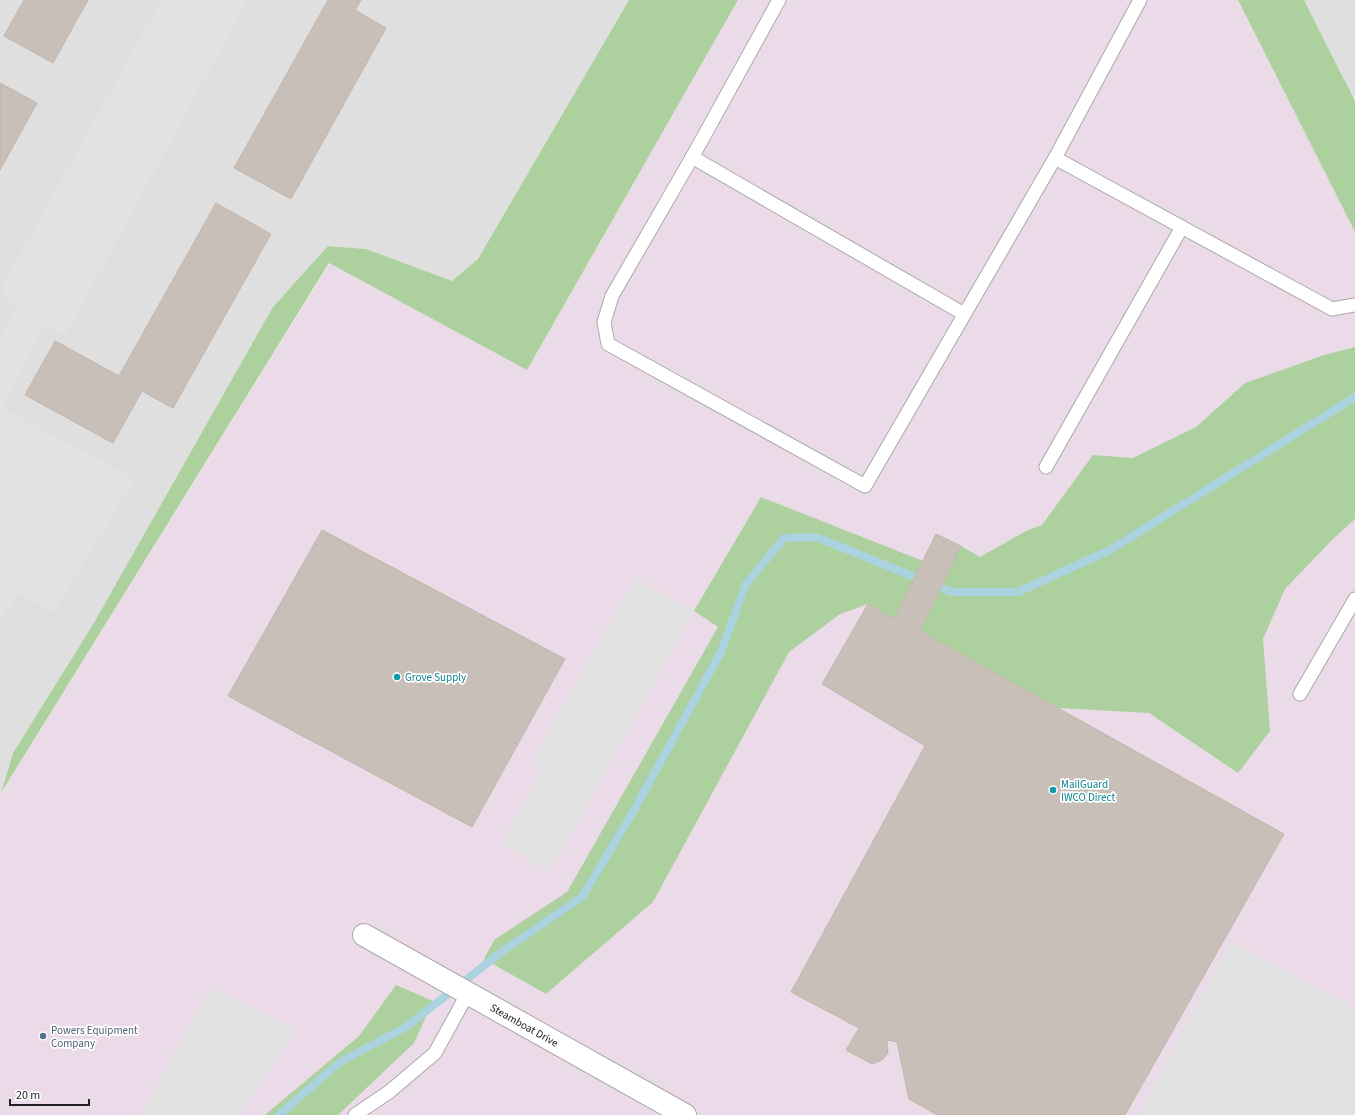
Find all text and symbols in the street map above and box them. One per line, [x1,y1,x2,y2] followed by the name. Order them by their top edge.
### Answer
[405,670,466,685] place label: Grove Supply
[392,672,402,682] marker: Grove Supply
[1061,777,1115,805] place label: MailGuard IWCO Direct
[1048,785,1058,795] marker: MailGuard IWCO Direct
[488,1000,562,1050] street label: Steamboat Drive
[51,1023,138,1051] place label: Powers Equipment Company
[38,1031,48,1041] marker: Powers Equipment Company
[10,1081,89,1107] scale bar
[16,1087,40,1104] text: 20 m

